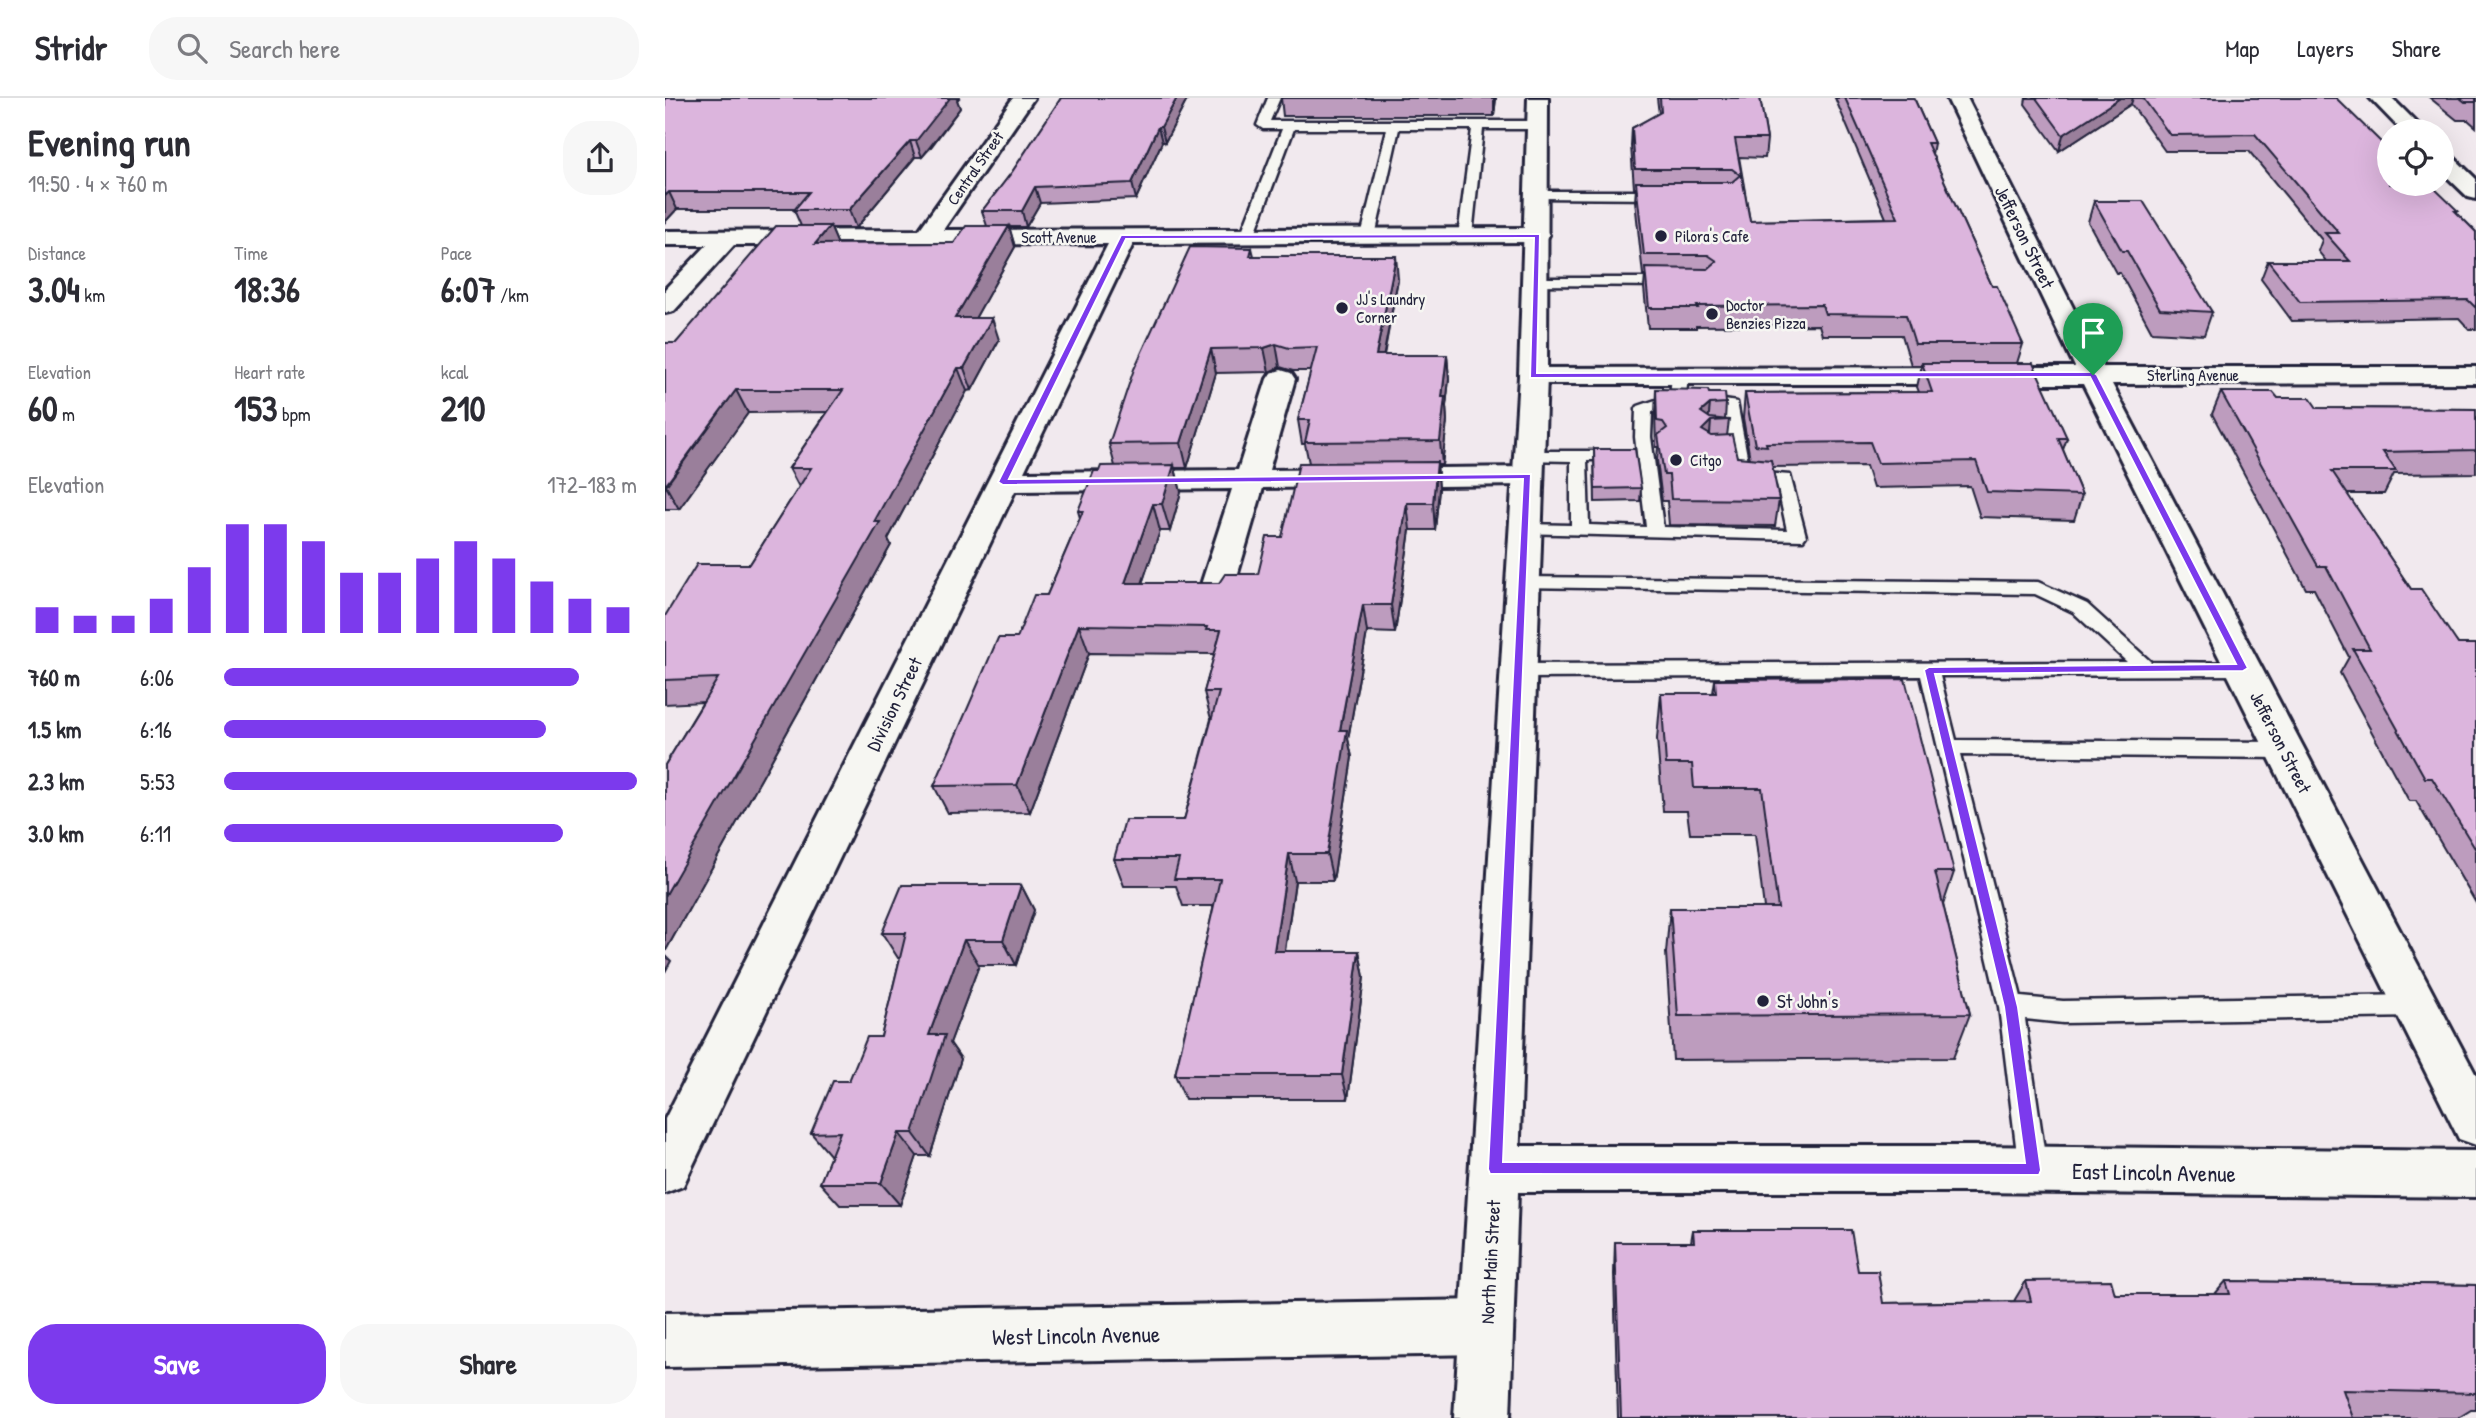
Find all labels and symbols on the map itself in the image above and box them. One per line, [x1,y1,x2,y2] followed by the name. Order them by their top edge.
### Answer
[941,126,1009,209] street label: Central Street
[1989,181,2061,293] street label: Jefferson Street
[1675,225,1750,247] place label: Pilora's Cafe
[1021,226,1097,248] street label: Scott Avenue
[1653,228,1669,244] marker: Pilora's Cafe
[1356,288,1426,328] place label: JJ's Laundry Corner
[1726,294,1806,334] place label: Doctor Benzies Pizza
[1334,300,1350,316] marker: JJ's Laundry Corner
[2063,303,2123,375] pin
[1704,306,1720,322] marker: Doctor Benzies Pizza
[2147,364,2240,386] street label: Sterling Avenue
[1690,449,1722,471] place label: Citgo
[1668,452,1684,468] marker: Citgo
[860,652,928,755] street label: Division Street
[2244,686,2318,798] street label: Jefferson Street
[1777,988,1838,1014] place label: St John's
[1755,993,1771,1009] marker: St John's
[2072,1155,2236,1189] street label: East Lincoln Avenue
[1474,1199,1506,1325] street label: North Main Street
[992,1318,1160,1352] street label: West Lincoln Avenue

